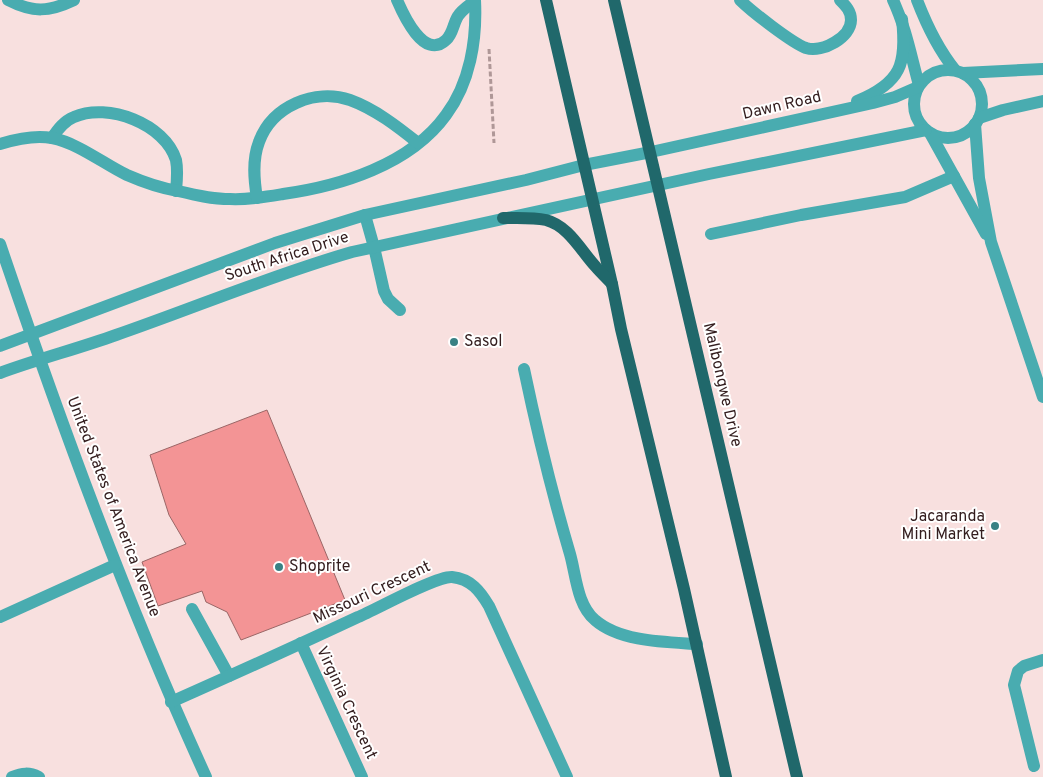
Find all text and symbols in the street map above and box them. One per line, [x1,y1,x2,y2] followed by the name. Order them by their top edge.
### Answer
[741,87,823,125] street label: Dawn Road
[222,228,352,286] street label: South Africa Drive
[698,321,746,449] street label: Malibongwe Drive
[464,332,502,352] place label: Sasol
[448,336,460,348] marker: Sasol
[62,394,164,620] street label: United States of America Avenue
[902,507,985,545] place label: Jacaranda Mini Market
[989,520,1001,532] marker: Jacaranda Mini Market
[289,557,350,577] place label: Shoprite
[310,557,434,629] street label: Missouri Crescent
[273,561,285,573] marker: Shoprite
[311,643,381,763] street label: Virginia Crescent

